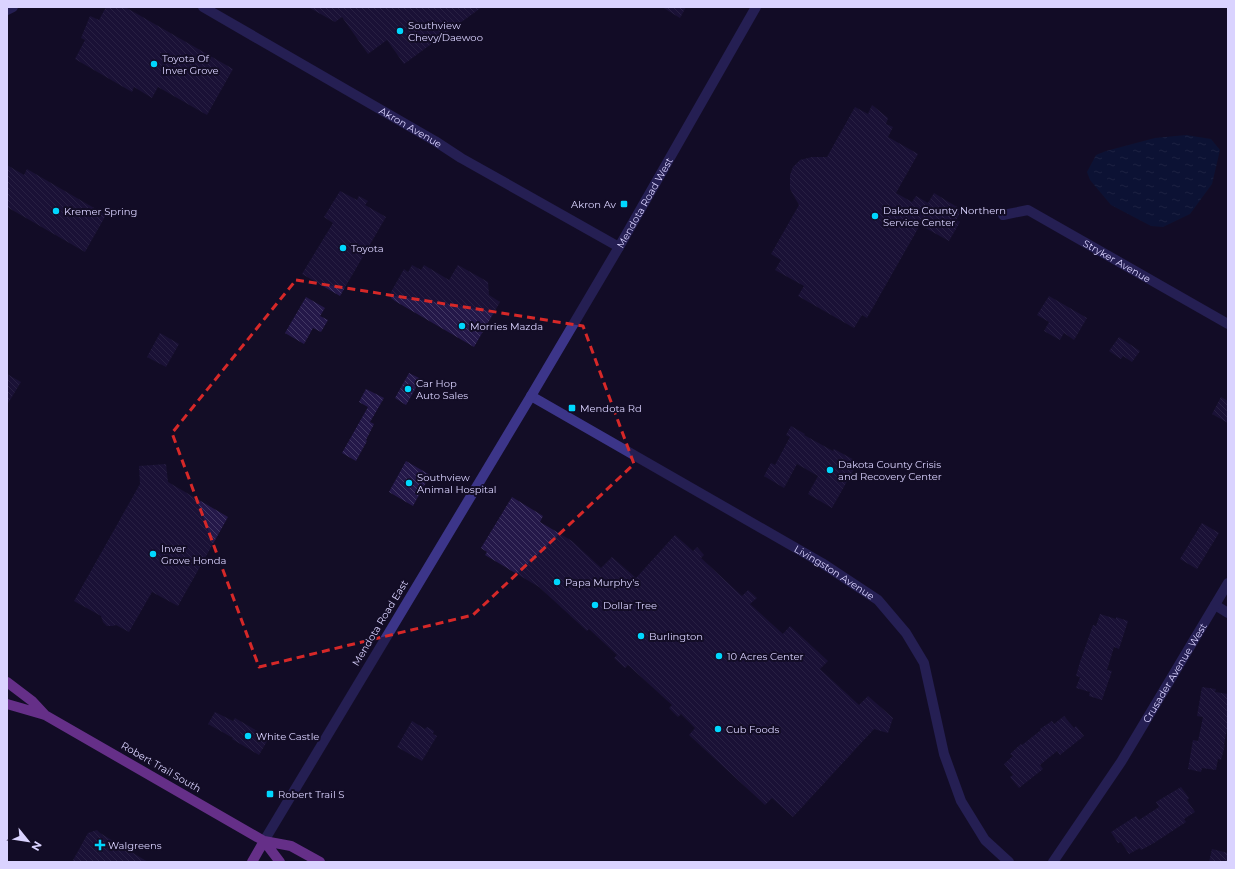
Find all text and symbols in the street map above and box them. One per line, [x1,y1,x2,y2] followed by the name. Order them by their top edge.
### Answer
[408,19,483,44] place label: Southview Chevy/Daewoo
[395,26,405,36] marker: Southview Chevy/Daewoo
[162,52,219,77] place label: Toyota Of Inver Grove
[149,59,159,69] marker: Toyota Of Inver Grove
[377,104,445,150] street label: Akron Avenue
[613,155,675,250] street label: Mendota Road West
[571,198,617,211] place label: Akron Av
[619,199,629,209] marker: Akron Av
[883,204,1006,229] place label: Dakota County Northern Service Center
[64,205,137,218] place label: Kremer Spring
[51,206,61,216] marker: Kremer Spring
[870,211,880,221] marker: Dakota County Northern Service Center
[1081,236,1153,285] street label: Stryker Avenue
[351,242,384,255] place label: Toyota
[338,243,348,253] marker: Toyota
[470,320,543,333] place label: Morries Mazda
[457,321,467,331] marker: Morries Mazda
[416,377,468,402] place label: Car Hop Auto Sales
[403,384,413,394] marker: Car Hop Auto Sales
[580,402,642,415] place label: Mendota Rd
[567,403,577,413] marker: Mendota Rd
[838,458,942,483] place label: Dakota County Crisis and Recovery Center
[825,465,835,475] marker: Dakota County Crisis and Recovery Center
[417,471,497,496] place label: Southview Animal Hospital
[404,478,414,488] marker: Southview Animal Hospital
[161,542,227,567] place label: Inver Grove Honda
[792,542,877,602] street label: Livingston Avenue
[148,549,158,559] marker: Inver Grove Honda
[565,576,639,589] place label: Papa Murphy's
[552,577,562,587] marker: Papa Murphy's
[349,578,411,668] street label: Mendota Road East
[603,599,657,612] place label: Dollar Tree
[590,600,600,610] marker: Dollar Tree
[1140,620,1209,725] street label: Crusader Avenue West
[649,630,703,643] place label: Burlington
[636,631,646,641] marker: Burlington
[727,650,804,663] place label: 10 Acres Center
[714,651,724,661] marker: 10 Acres Center
[726,723,780,736] place label: Cub Foods
[713,724,723,734] marker: Cub Foods
[256,730,319,743] place label: White Castle
[243,731,253,741] marker: White Castle
[119,739,203,795] street label: Robert Trail South
[278,788,344,801] place label: Robert Trail S
[265,789,275,799] marker: Robert Trail S
[8,821,48,861] north arrow
[28,839,45,853] text: N
[108,839,162,852] place label: Walgreens
[95,840,105,850] marker: Walgreens

